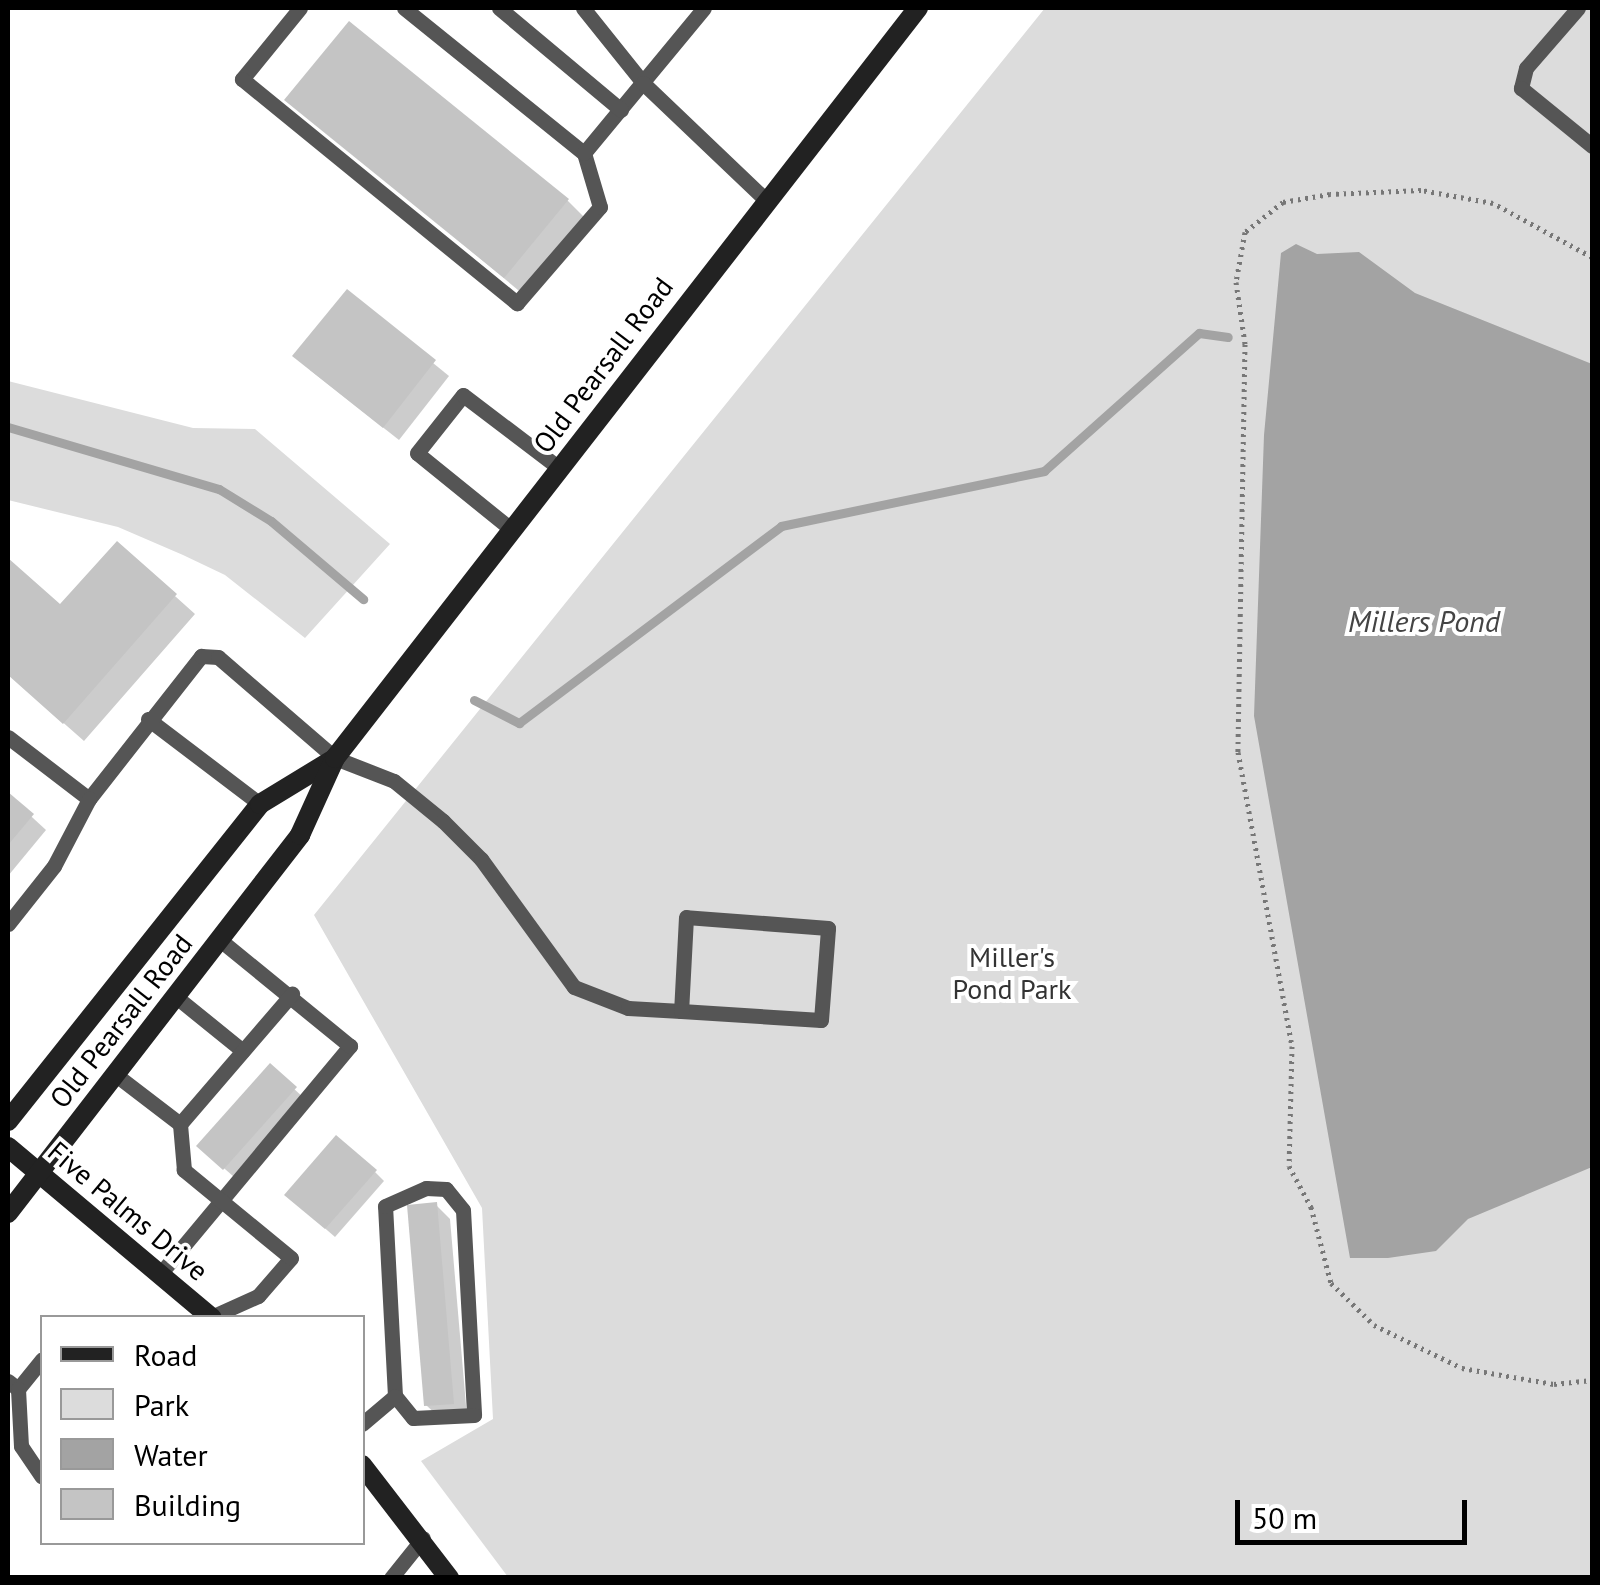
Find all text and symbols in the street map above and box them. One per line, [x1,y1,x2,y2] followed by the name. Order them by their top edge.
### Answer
[526,271,680,459] street label: Old Pearsall Road
[1348,603,1500,639] water label: Millers Pond
[43,928,199,1114] street label: Old Pearsall Road
[953,940,1071,1006] park label: Miller's Pond Park
[41,1134,215,1288] street label: Five Palms Drive
[40,1315,365,1545] legend
[134,1335,198,1374] text: Road
[134,1385,189,1424] text: Park
[134,1435,208,1474] text: Water
[1240,1480,1472,1542] scale bar
[134,1485,241,1524] text: Building
[1252,1498,1317,1537] text: 50 m

